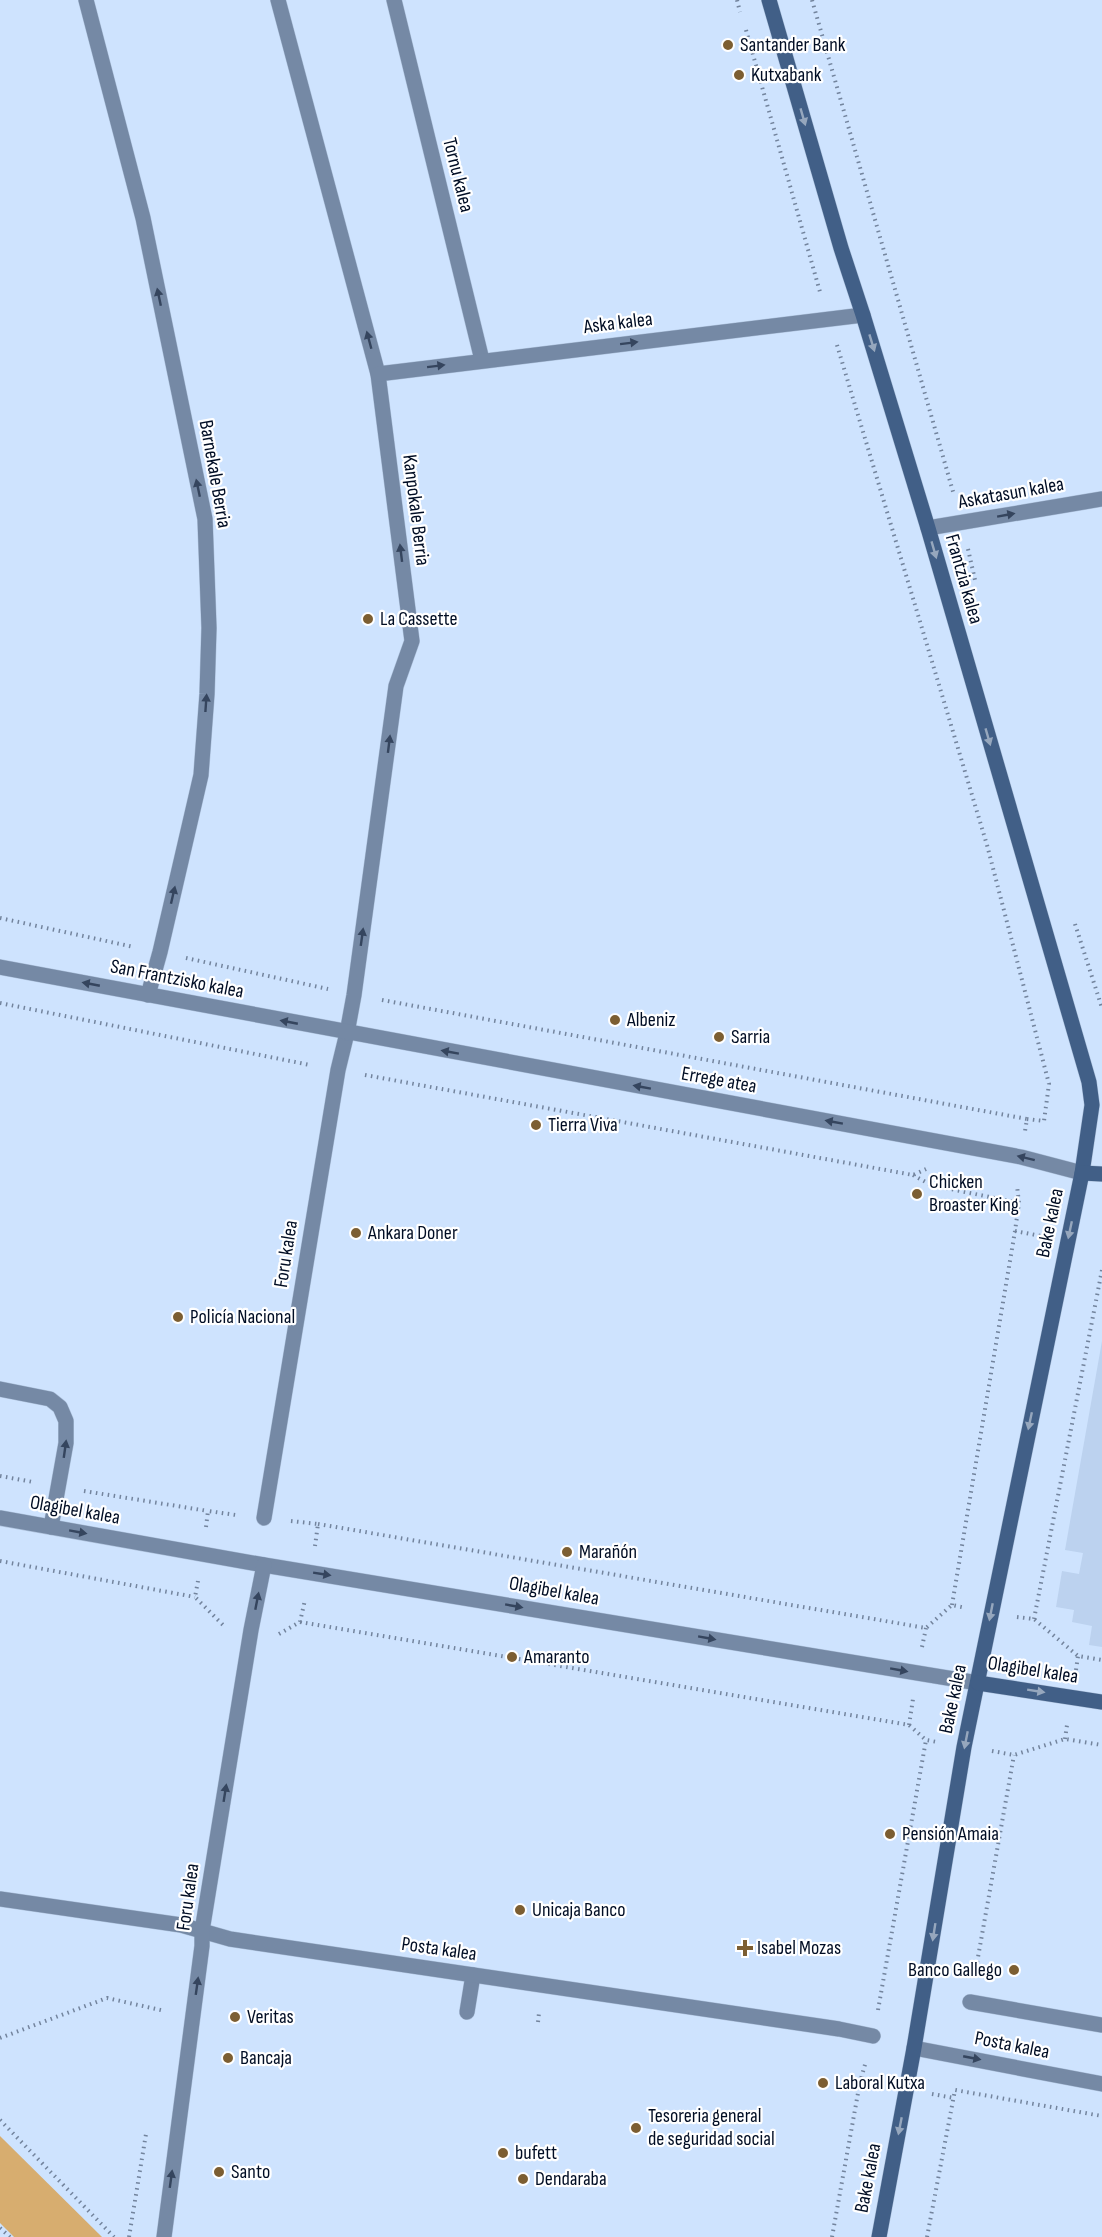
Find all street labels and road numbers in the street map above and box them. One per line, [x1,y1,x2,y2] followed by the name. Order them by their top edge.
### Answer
[437,135,479,215] street label: Tornu kalea
[581,307,654,339] street label: Aska kalea
[194,418,236,530] street label: Barnekale Berria
[397,453,435,567] street label: Kanpokale Berria
[955,472,1066,514] street label: Askatasun kalea
[940,531,988,627] street label: Frantzia kalea
[108,954,246,1004] street label: San Frantzisko kalea
[680,1062,758,1098] street label: Errege atea
[1031,1186,1069,1260] street label: Bake kalea
[269,1219,303,1289] street label: Foru kalea
[28,1490,122,1530] street label: Olagibel kalea
[507,1571,601,1611] street label: Olagibel kalea
[986,1651,1080,1689] street label: Olagibel kalea
[934,1662,972,1736] street label: Bake kalea
[171,1862,205,1932] street label: Foru kalea
[400,1932,478,1966] street label: Posta kalea
[973,2026,1051,2064] street label: Posta kalea
[850,2141,886,2215] street label: Bake kalea

